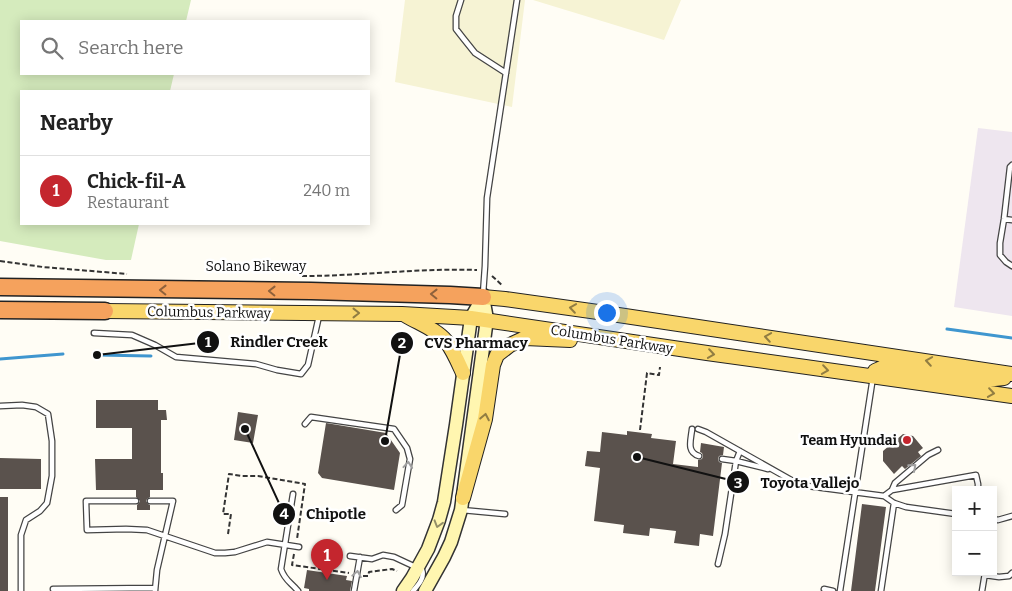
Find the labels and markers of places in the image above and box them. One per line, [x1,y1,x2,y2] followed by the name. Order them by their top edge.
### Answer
[195,327,337,357] callout: Rindler Creek
[390,328,538,358] callout: CVS Pharmacy
[800,432,898,449] place label: Team Hyundai
[901,434,913,446] marker: Team Hyundai
[726,467,870,497] callout: Toyota Vallejo
[271,499,376,529] callout: Chipotle
[311,539,343,580] pin: 1

